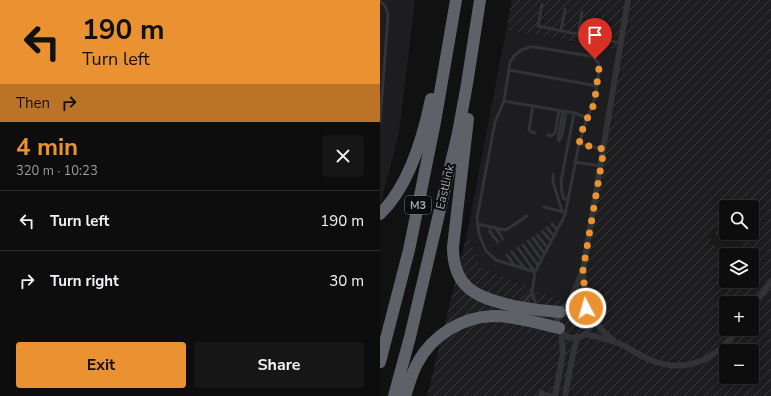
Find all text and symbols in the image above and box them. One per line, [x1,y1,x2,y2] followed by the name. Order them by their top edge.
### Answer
[82,11,165,49] text: 190 m
[16,16,68,68] icon: left
[578,18,612,59] pin
[584,24,606,46] icon: arrive
[82,47,150,71] text: Turn left
[58,92,80,114] icon: right
[16,93,50,113] text: Then
[16,131,78,163] text: 4 min
[322,135,364,177] button: close
[16,162,98,180] text: 320 m · 10:23
[432,162,458,211] street label: EastLink
[405,196,431,214] road number: M3
[719,200,759,384] map controls
[719,200,759,240] button: search
[16,210,38,232] icon: left
[50,211,109,231] text: Turn left
[320,211,364,231] text: 190 m
[719,248,759,288] button: layers
[16,270,38,292] icon: right
[50,271,119,291] text: Turn right
[329,271,364,291] text: 30 m
[565,287,607,329] position arrow
[719,296,759,336] button: +
[16,342,186,388] button: Exit
[194,342,364,388] button: Share
[719,344,759,384] button: −

